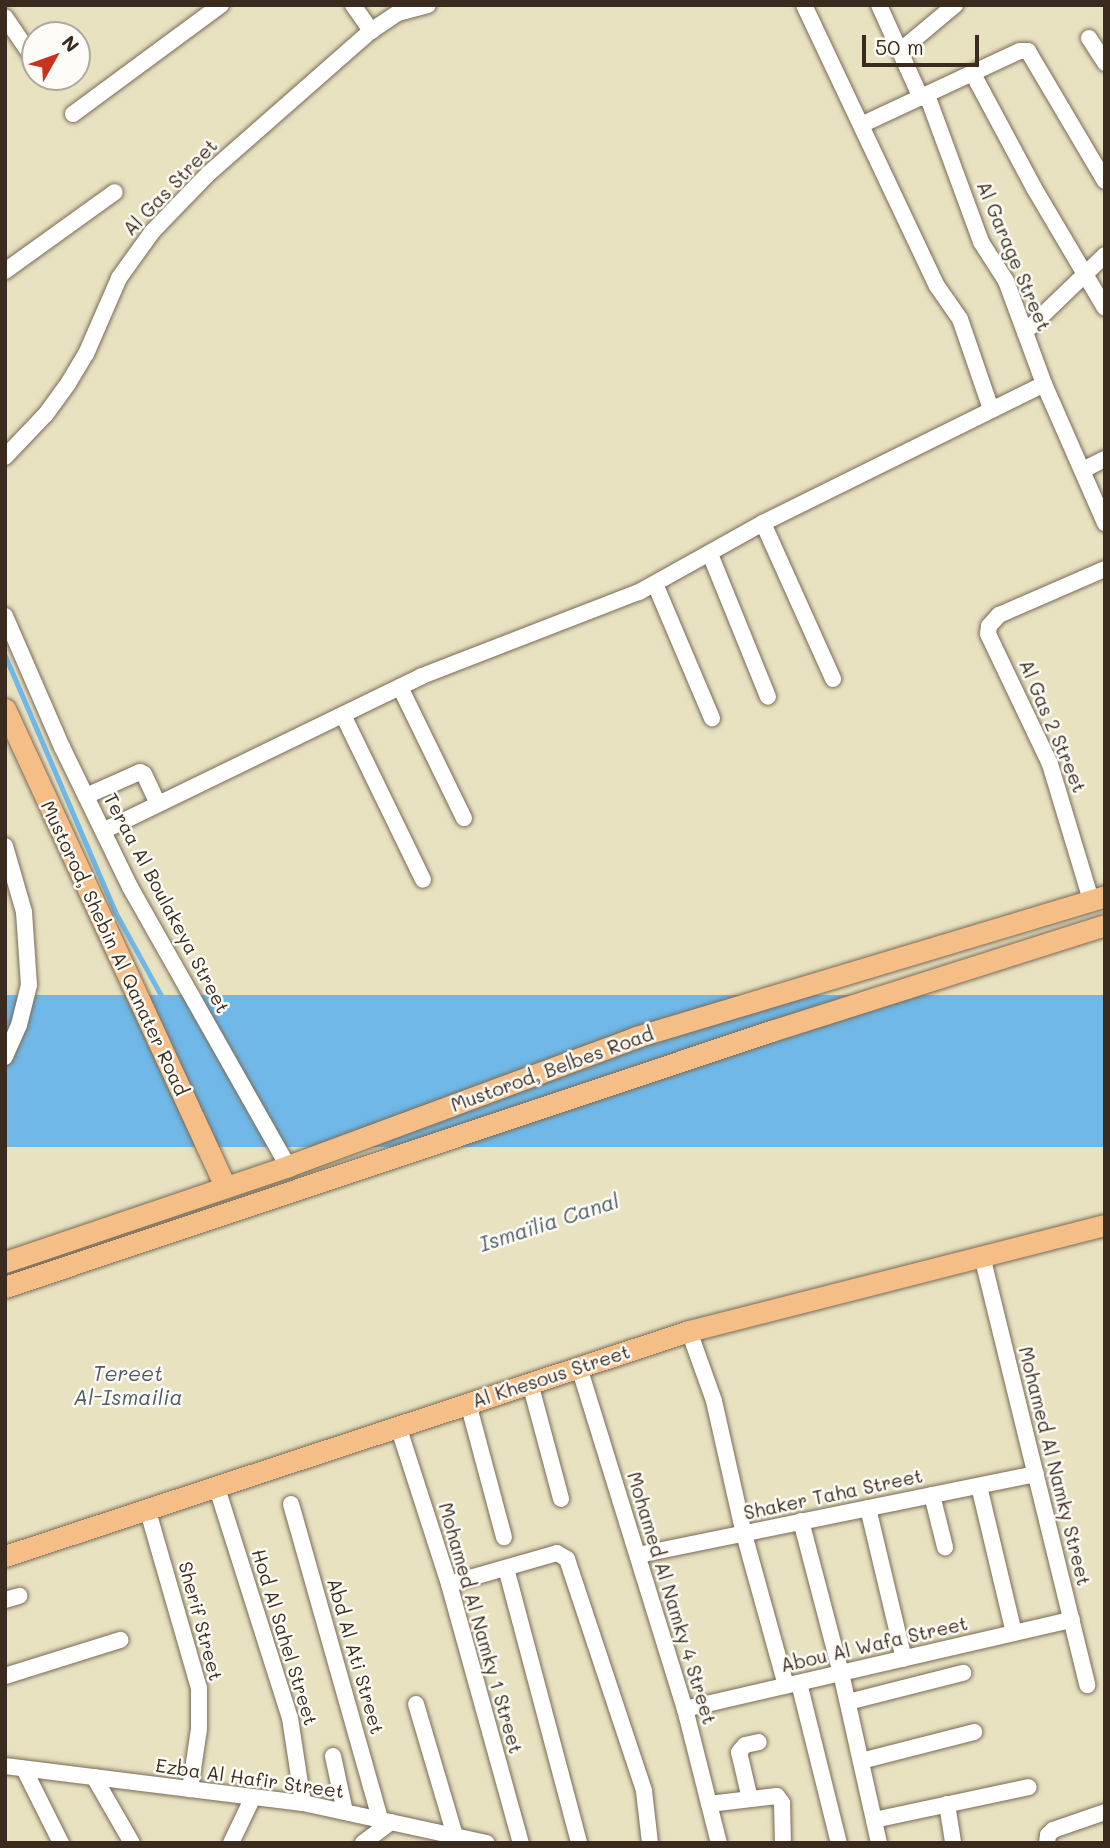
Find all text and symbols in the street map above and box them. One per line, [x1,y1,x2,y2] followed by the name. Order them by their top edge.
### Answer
[21,21,91,91] north arrow
[865,21,982,65] scale bar
[57,30,85,57] text: N
[875,33,924,60] text: 50 m
[118,134,222,240] street label: Al Gas Street
[972,178,1056,334] street label: Al Garage Street
[1015,656,1091,796] street label: Al Gas 2 Street
[99,789,235,1017] street label: Teraa Al Boulakeya Street
[36,797,194,1099] street label: Mustorod, Shebin Al Qanater Road
[448,1022,656,1116] street label: Mustorod, Belbes Road
[476,1188,622,1256] water label: Ismaïlia Canal
[469,1340,633,1412] street label: Al Khesous Street
[1014,1344,1096,1588] street label: Mohamed Al Namky Street
[73,1360,183,1410] water label: Tereet Al-Ismailia
[741,1464,925,1524] street label: Shaker Taha Street
[623,1469,721,1727] street label: Mohamed Al Namky 4 Street
[434,1500,528,1756] street label: Mohamed Al Namky 1 Street
[247,1546,323,1728] street label: Hod Al Sahel Street
[174,1559,228,1683] street label: Sherif Street
[323,1575,389,1737] street label: Abd Al Ati Street
[778,1611,970,1677] street label: Abou Al Wafa Street
[154,1753,346,1803] street label: Ezba Al Hafir Street

